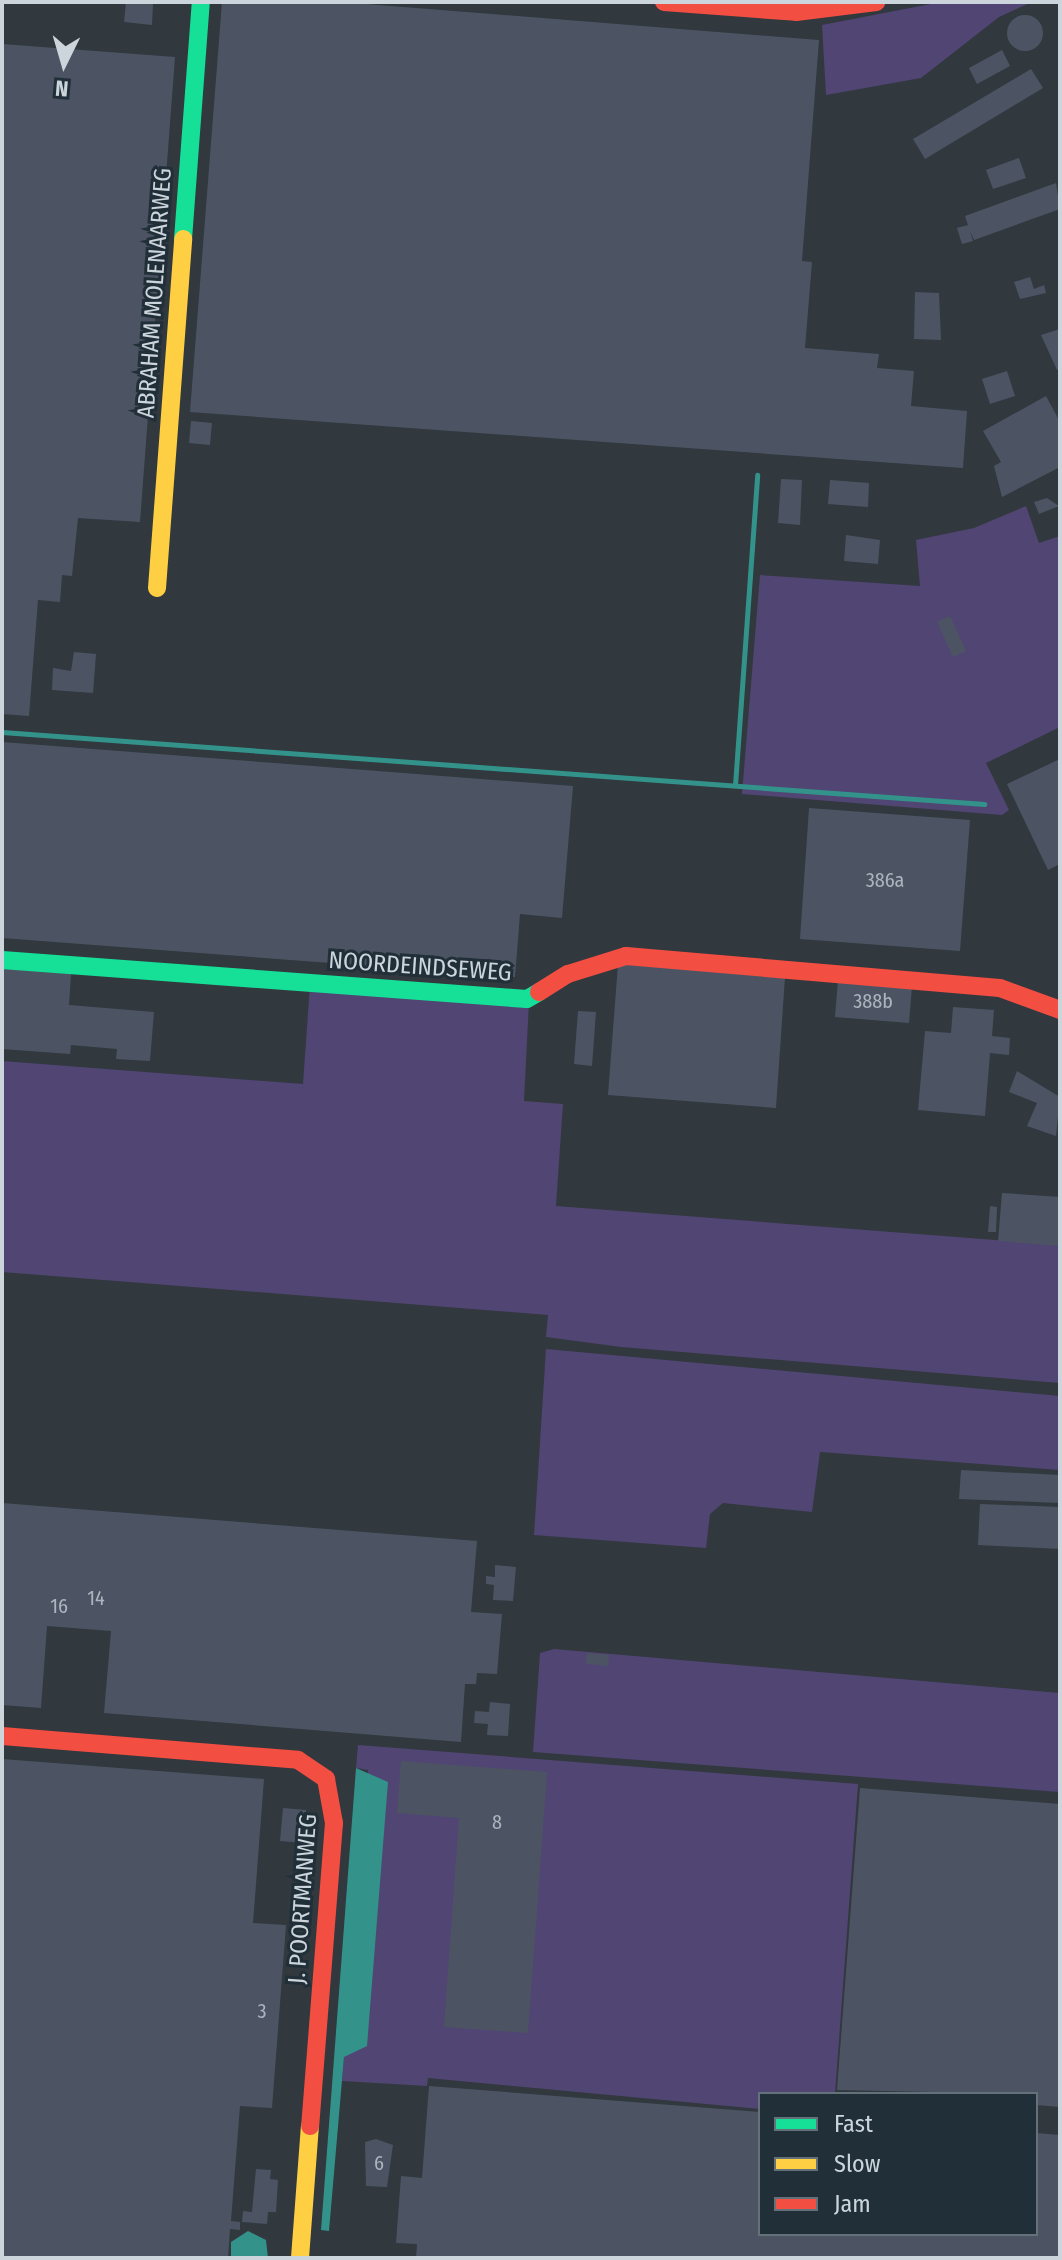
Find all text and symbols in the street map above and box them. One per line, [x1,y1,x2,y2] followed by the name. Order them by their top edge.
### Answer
[24,24,104,104] north arrow
[54,74,70,102] text: N
[132,167,178,419] street label: ABRAHAM MOLENAARWEG
[866,868,904,892] house number: 386a
[327,946,513,988] street label: NOORDEINDSEWEG
[853,989,893,1013] house number: 388b
[87,1586,105,1610] house number: 14
[50,1594,68,1618] house number: 16
[492,1810,502,1834] house number: 8
[283,1813,323,1985] street label: J. POORTMANWEG
[257,1999,267,2023] house number: 3
[758,2092,1038,2236] legend
[834,2110,873,2138] text: Fast
[834,2150,880,2178] text: Slow
[374,2151,384,2175] house number: 6
[834,2190,871,2218] text: Jam

